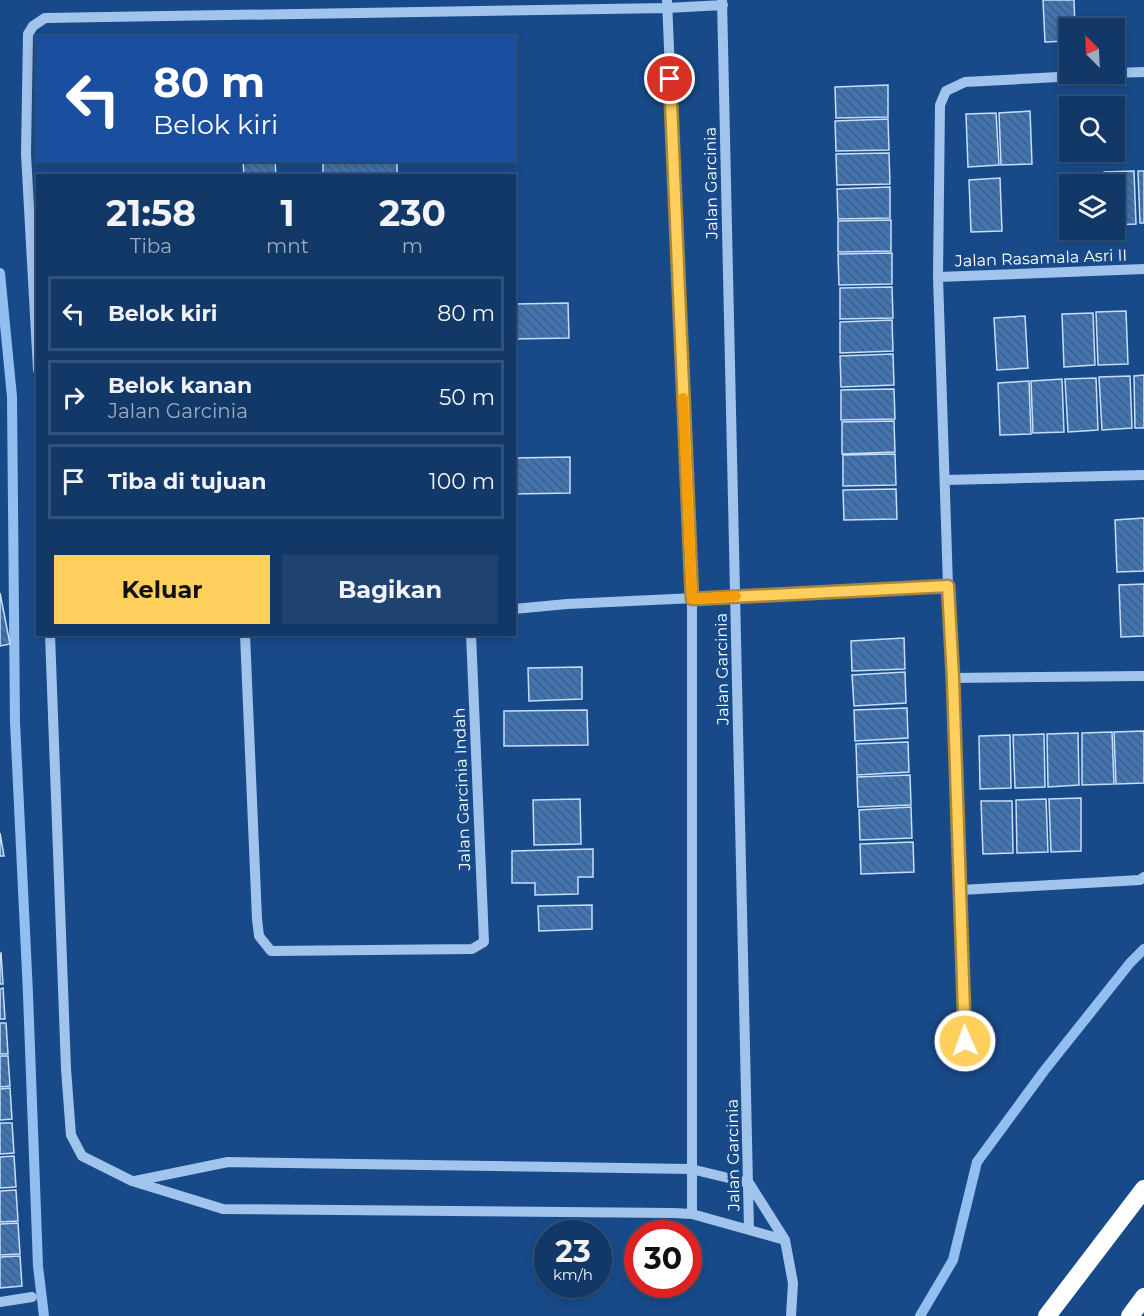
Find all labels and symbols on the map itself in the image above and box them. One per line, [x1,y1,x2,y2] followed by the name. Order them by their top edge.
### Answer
[1059,18,1125,84] north arrow
[644,53,695,104] pin
[701,127,721,240] street label: Jalan Garcinia
[954,245,1127,271] street label: Jalan Rasamala Asri II
[712,613,732,726] street label: Jalan Garcinia
[450,707,474,872] street label: Jalan Garcinia Indah
[933,1009,997,1073] position arrow
[723,1099,743,1212] street label: Jalan Garcinia
[624,1220,702,1298] speed limit sign: 30

